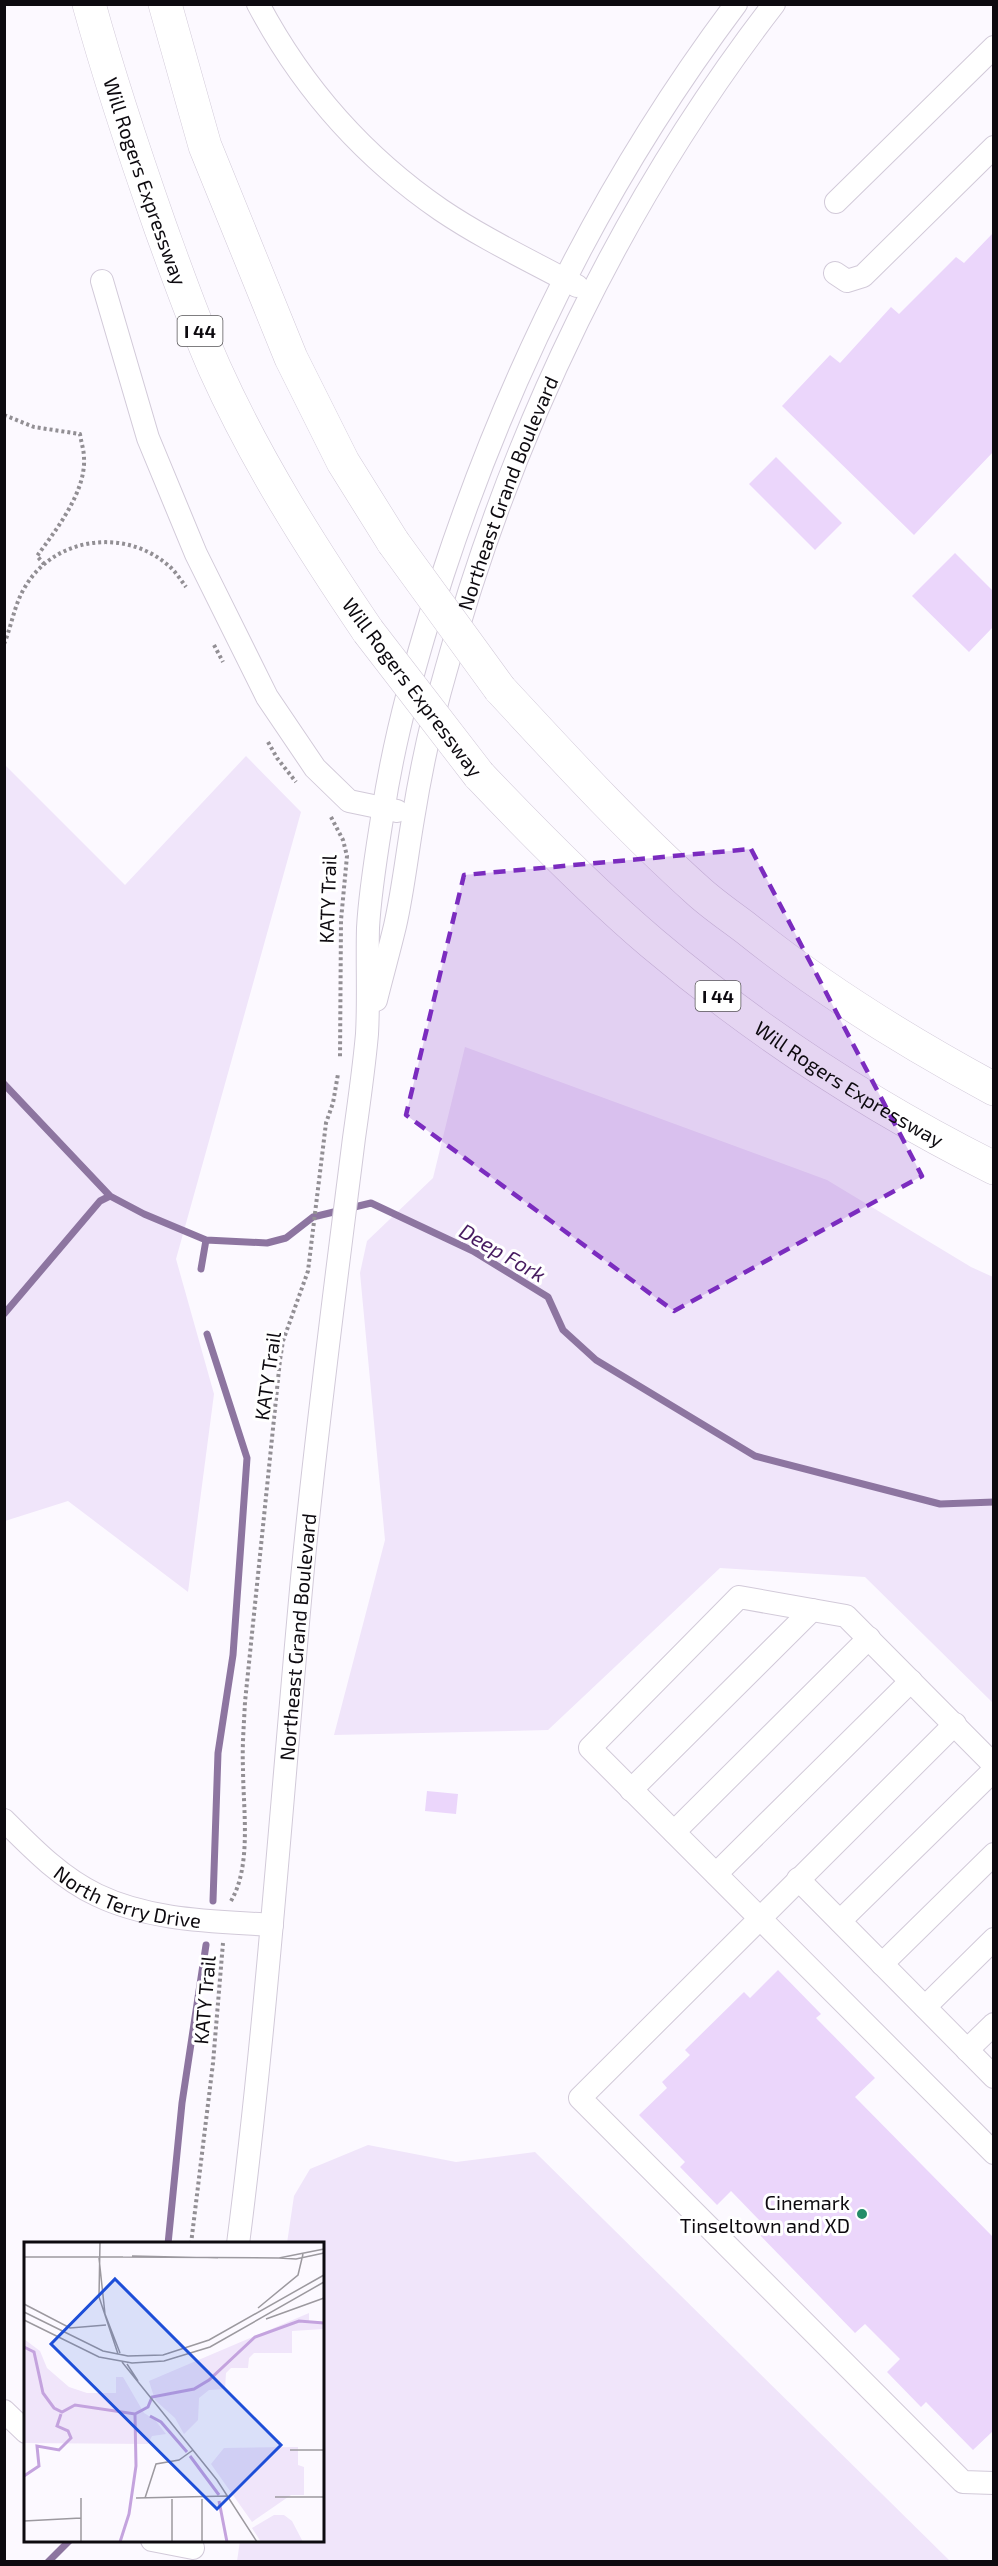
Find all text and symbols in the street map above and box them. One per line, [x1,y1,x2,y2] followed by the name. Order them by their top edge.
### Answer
[99,74,192,289] street label: Will Rogers Expressway
[178,316,222,346] road number: I 44
[452,372,562,613] street label: Northeast Grand Boulevard
[338,593,488,782] street label: Will Rogers Expressway
[313,854,341,944] street label: KATY Trail
[696,981,740,1011] road number: I 44
[750,1015,948,1152] street label: Will Rogers Expressway
[455,1217,551,1287] water label: Deep Fork
[249,1330,285,1422] street label: KATY Trail
[274,1512,320,1762] street label: Northeast Grand Boulevard
[50,1860,202,1932] street label: North Terry Drive
[188,1954,220,2045] street label: KATY Trail
[680,2190,850,2237] place label: Cinemark Tinseltown and XD
[855,2207,869,2221] marker: Cinemark Tinseltown and XD
[24,2242,324,2542] inset map

